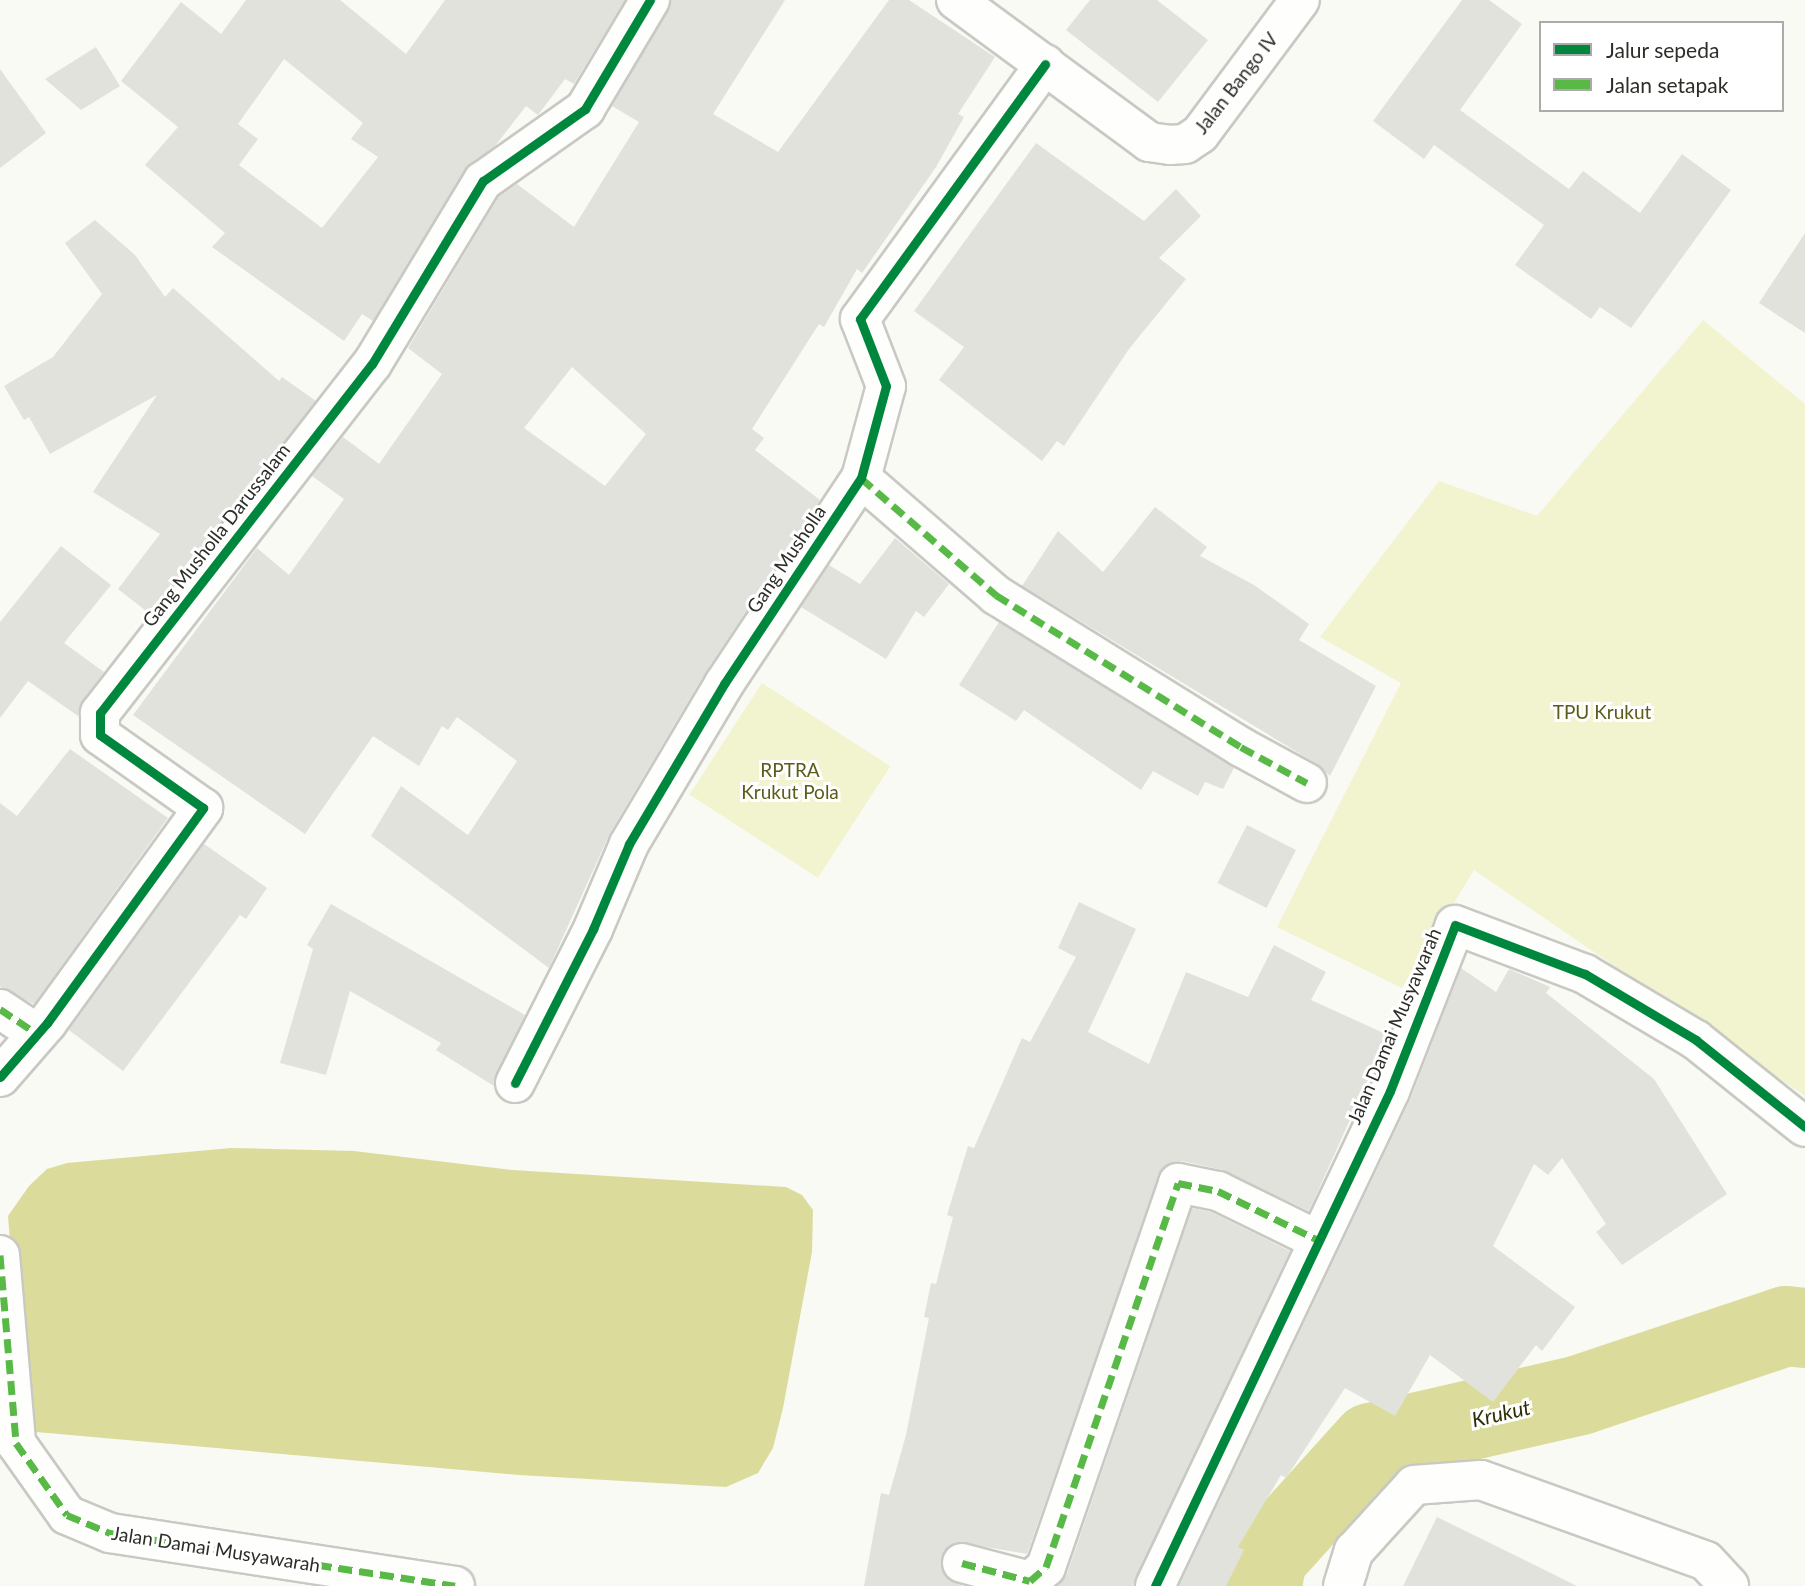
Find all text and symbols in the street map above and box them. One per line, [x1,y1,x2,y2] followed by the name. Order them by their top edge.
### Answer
[1539,21,1784,112] legend
[1189,28,1283,138] street label: Jalan Bango IV
[1606,37,1719,62] text: Jalur sepeda
[1606,72,1728,97] text: Jalan setapak
[137,439,295,631] street label: Gang Musholla Darussalam
[742,501,830,617] street label: Gang Musholla
[1553,701,1651,723] park label: TPU Krukut
[741,759,839,803] park label: RPTRA Krukut Pola
[1342,925,1446,1127] street label: Jalan Damai Musyawarah
[1469,1394,1533,1432] water label: Krukut
[110,1521,322,1577] street label: Jalan Damai Musyawarah

